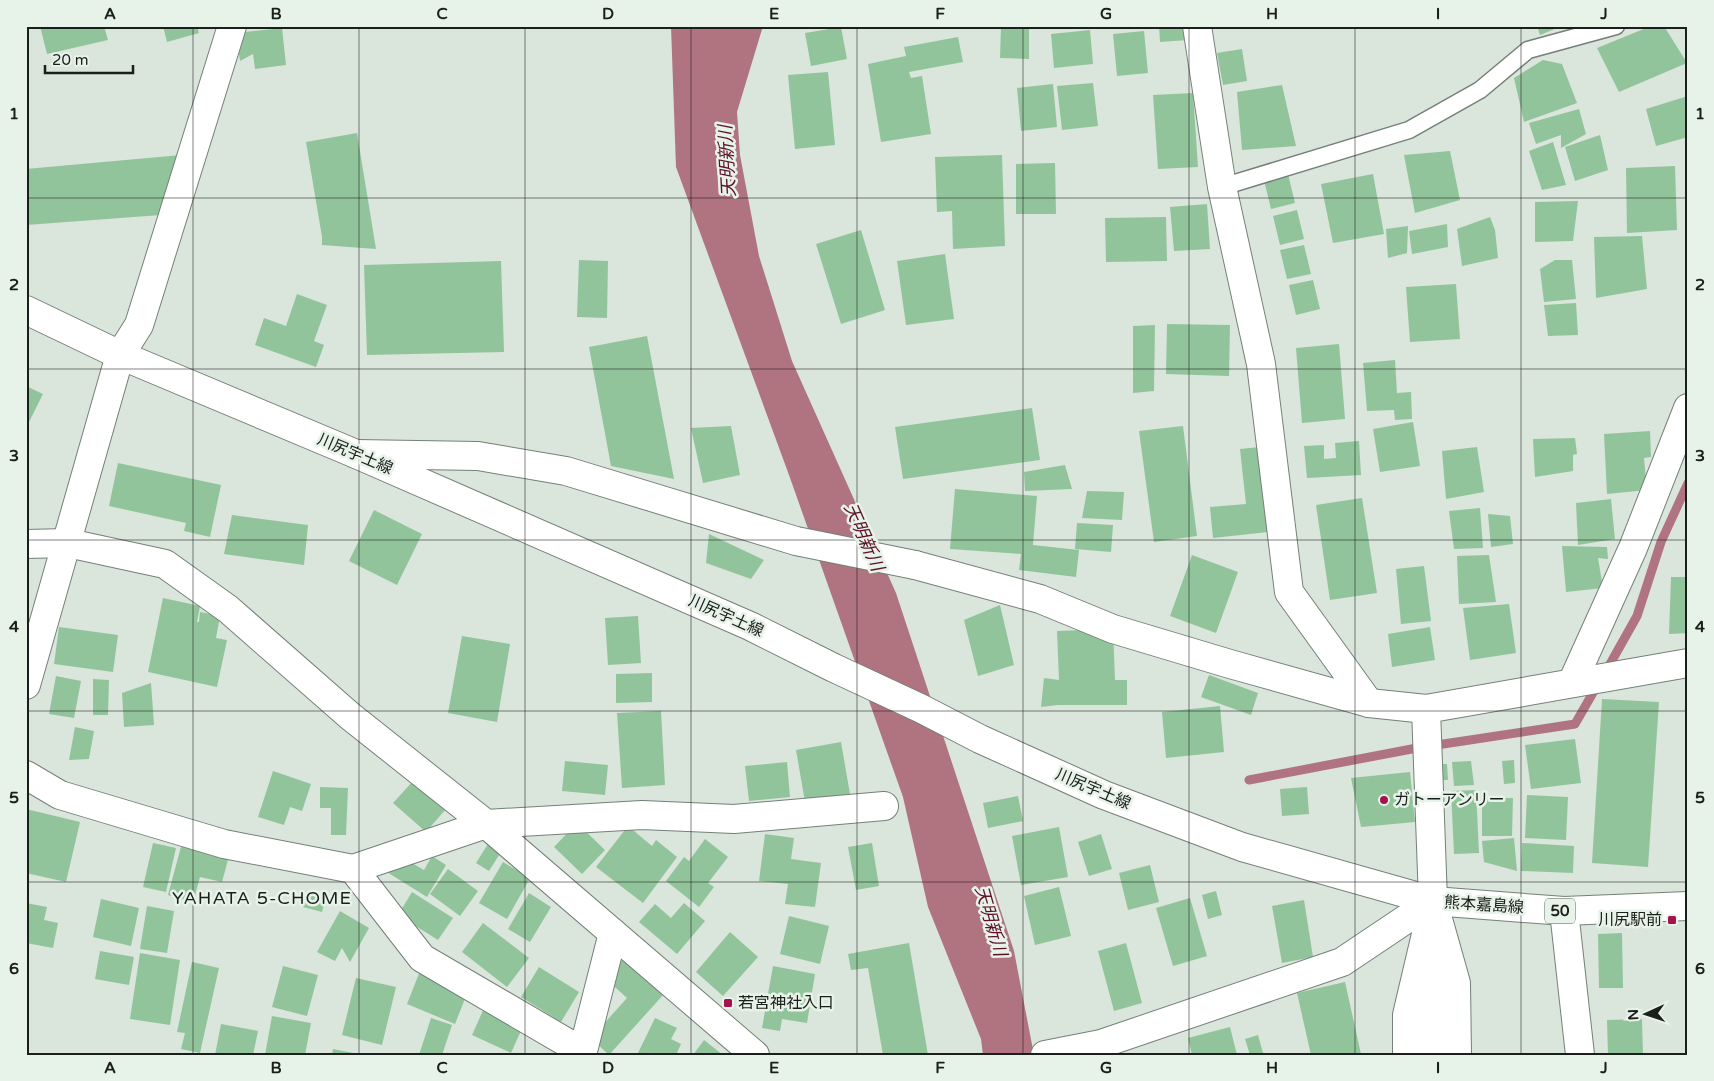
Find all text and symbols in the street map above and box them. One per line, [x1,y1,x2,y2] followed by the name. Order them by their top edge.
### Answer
[104,4,116,24] text: A
[270,4,282,24] text: B
[436,4,448,24] text: C
[602,4,614,24] text: D
[769,4,779,24] text: E
[935,4,945,24] text: F
[1100,4,1112,24] text: G
[1266,4,1278,24] text: H
[1436,4,1440,24] text: I
[1599,4,1608,24] text: J
[45,42,132,74] scale bar
[52,51,89,69] text: 20 m
[9,104,19,124] text: 1
[1695,104,1705,124] text: 1
[714,122,740,198] water label: 天明新川
[9,275,19,295] text: 2
[1695,275,1705,295] text: 2
[314,429,396,479] street label: 川尻宇土線
[9,446,19,466] text: 3
[1695,446,1705,466] text: 3
[839,500,890,576] water label: 天明新川
[685,591,767,641] street label: 川尻宇土線
[9,617,19,637] text: 4
[1695,617,1705,637] text: 4
[1052,764,1134,814] street label: 川尻宇土線
[9,788,19,808] text: 5
[1695,788,1705,808] text: 5
[1394,790,1505,810] place label: ガトーアンリー
[1378,794,1390,806] marker: ガトーアンリー
[971,883,1012,961] water label: 天明新川
[172,887,352,909] district label: YAHATA 5-CHOME
[1443,892,1525,918] street label: 熊本嘉島線
[1545,898,1575,924] road number: 50
[1598,910,1662,930] place label: 川尻駅前
[1666,914,1678,926] marker: 川尻駅前
[9,959,19,979] text: 6
[1695,959,1705,979] text: 6
[1622,988,1672,1038] north arrow
[738,993,834,1013] place label: 若宮神社入口
[722,997,734,1009] marker: 若宮神社入口
[1625,1009,1642,1021] text: N
[104,1058,116,1078] text: A
[270,1058,282,1078] text: B
[436,1058,448,1078] text: C
[602,1058,614,1078] text: D
[769,1058,779,1078] text: E
[935,1058,945,1078] text: F
[1100,1058,1112,1078] text: G
[1266,1058,1278,1078] text: H
[1436,1058,1440,1078] text: I
[1599,1058,1608,1078] text: J

